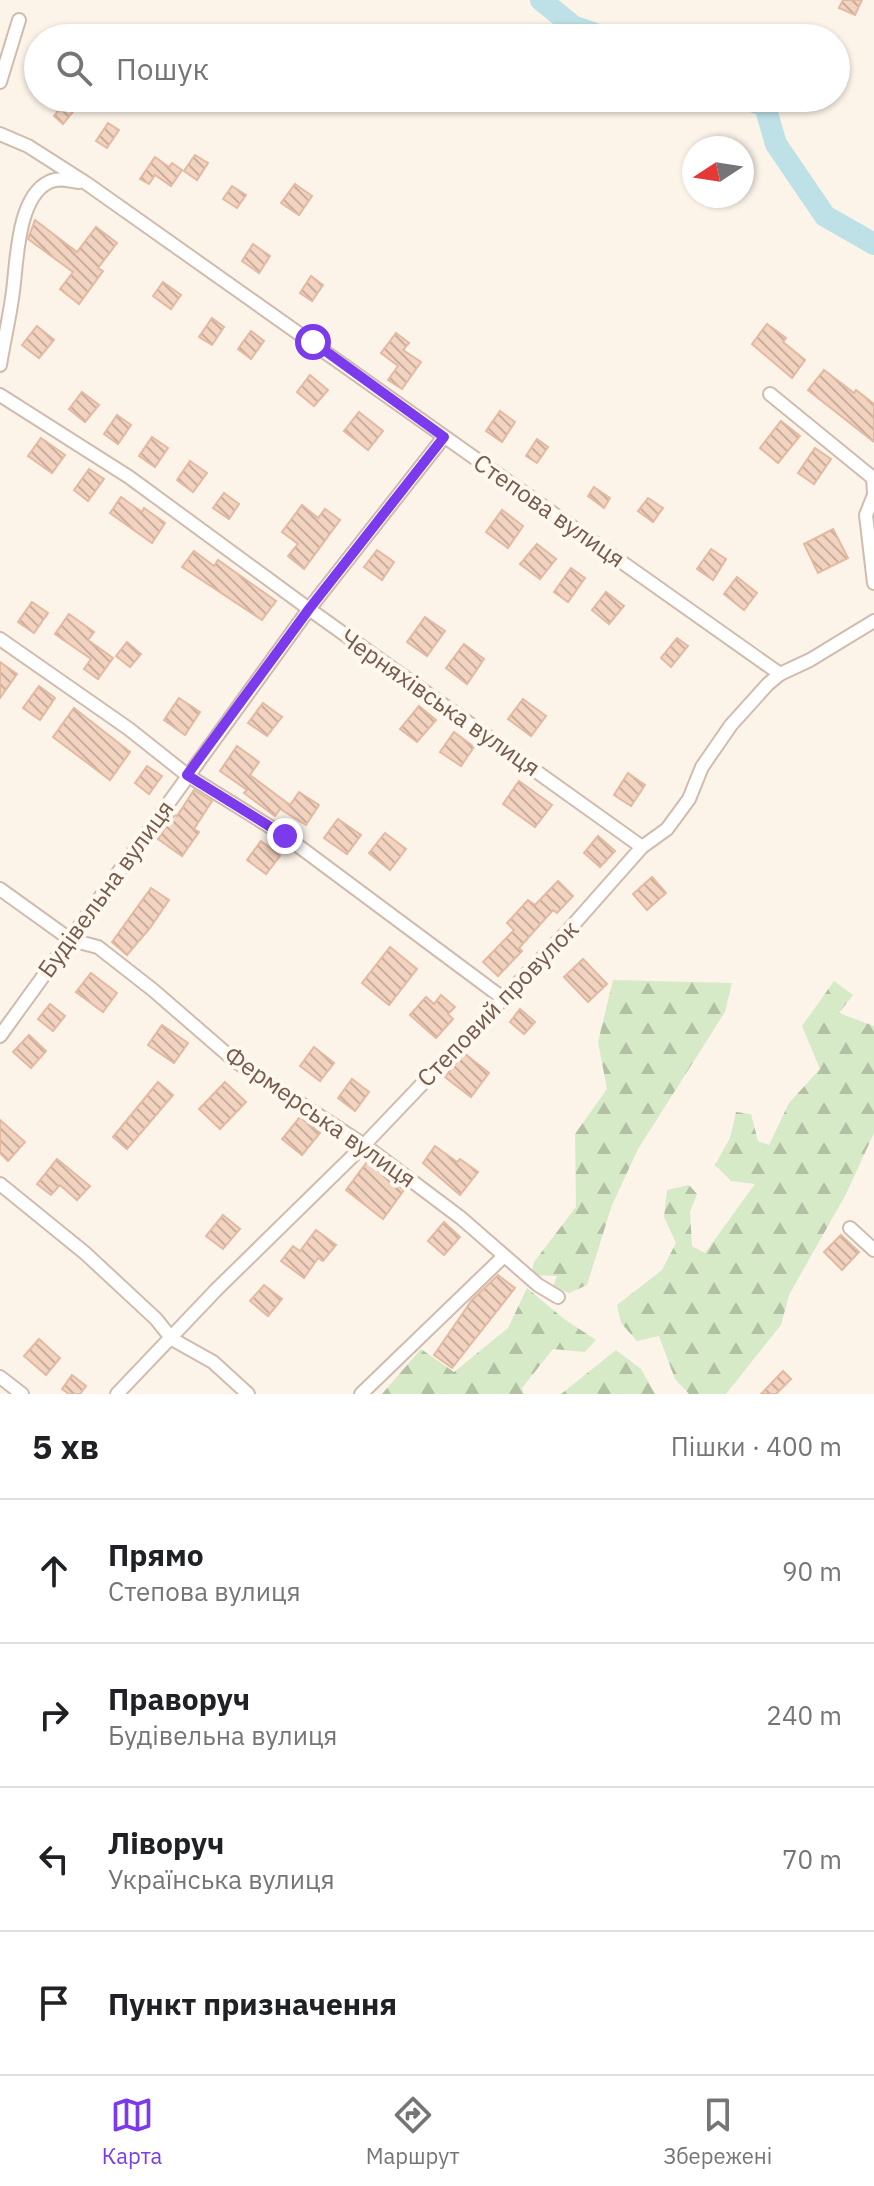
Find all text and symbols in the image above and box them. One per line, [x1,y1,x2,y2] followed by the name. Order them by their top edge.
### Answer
[24,24,850,112] search box
[52,46,96,90] icon: search
[116,49,209,88] text: Пошук
[682,136,754,208] north arrow
[295,324,331,360] route start
[468,446,632,574] street label: Степова вулиця
[334,621,547,783] street label: Черняхівська вулиця
[30,793,180,984] street label: Будівельна вулиця
[267,818,303,854] route end
[409,913,585,1093] street label: Степовий провулок
[218,1038,423,1194] street label: Фермерська вулиця
[32,1424,99,1468] text: 5 хв
[671,1429,842,1463] text: Пішки · 400 m
[108,1535,204,1574] text: Прямо
[32,1549,76,1593] icon: ahead
[782,1554,842,1588] text: 90 m
[108,1574,301,1608] text: Степова вулиця
[108,1679,250,1718] text: Праворуч
[32,1693,76,1737] icon: right
[766,1698,842,1732] text: 240 m
[108,1718,337,1752] text: Будівельна вулиця
[108,1823,224,1862] text: Ліворуч
[32,1837,76,1881] icon: left
[782,1842,842,1876] text: 70 m
[108,1862,335,1896] text: Українська вулиця
[32,1981,76,2025] icon: arrive
[108,1984,397,2023] text: Пункт призначення
[102,2093,162,2170] tab: Карта
[366,2093,460,2170] tab: Маршрут
[663,2093,772,2170] tab: Збережені

